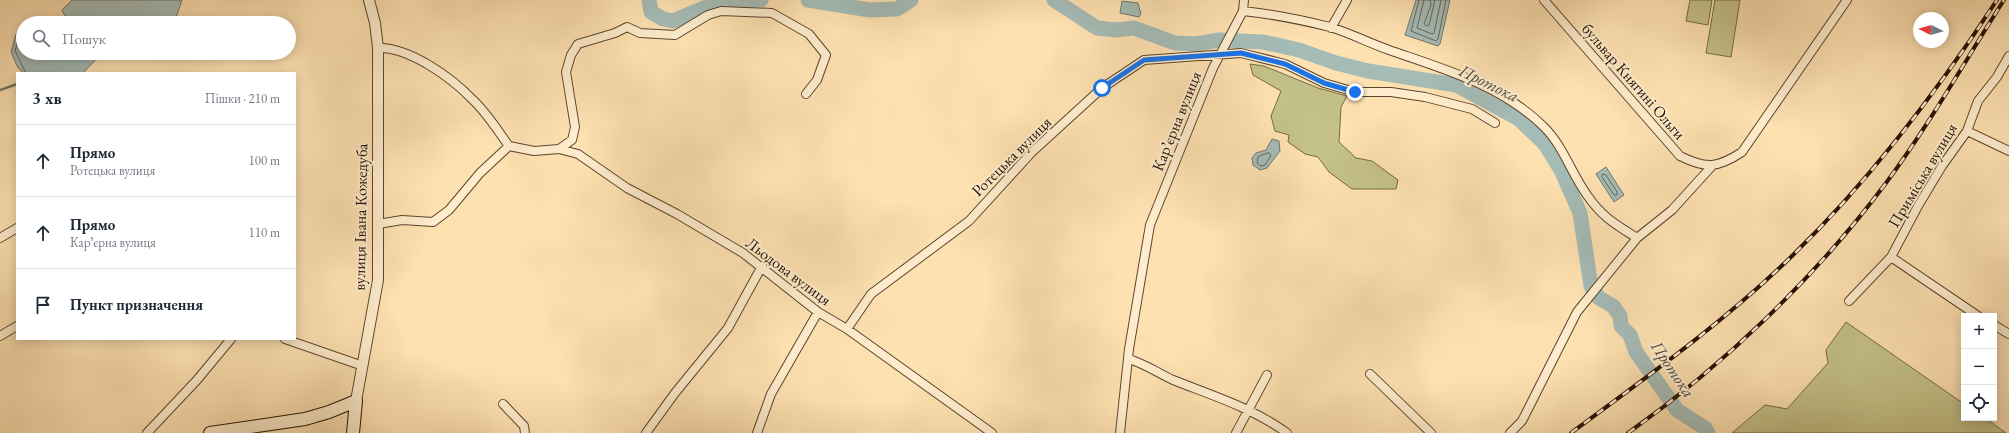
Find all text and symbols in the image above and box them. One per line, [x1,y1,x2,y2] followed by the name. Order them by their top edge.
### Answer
[1913,12,1949,48] north arrow
[16,16,296,60] search box
[1577,19,1690,144] street label: бульвар Княгині Ольги
[30,27,52,49] icon: search
[62,29,106,48] text: Пошук
[1455,59,1523,107] water label: Протока
[1147,68,1206,174] street label: Карʼєрна вулиця
[1093,79,1111,97] route start
[1346,83,1364,101] route end
[32,87,62,109] text: 3 хв
[205,90,280,107] text: Пішки · 210 m
[967,112,1056,201] street label: Ротецька вулиця
[1883,119,1962,231] street label: Приміська вулиця
[70,143,115,162] text: Прямо
[349,143,372,291] street label: вулиця Івана Кожедуба
[32,150,54,172] icon: ahead
[249,152,280,169] text: 100 m
[70,162,155,179] text: Ротецька вулиця
[70,215,115,234] text: Прямо
[32,222,54,244] icon: ahead
[249,224,280,241] text: 110 m
[742,232,836,310] street label: Льодова вулиця
[70,234,156,251] text: Карʼєрна вулиця
[32,294,54,316] icon: arrive
[70,295,203,314] text: Пункт призначення
[1961,313,1997,421] map controls
[1961,313,1997,349] button: +
[1645,336,1700,402] water label: Протока
[1961,349,1997,385] button: −
[1961,385,1997,421] button: locate

